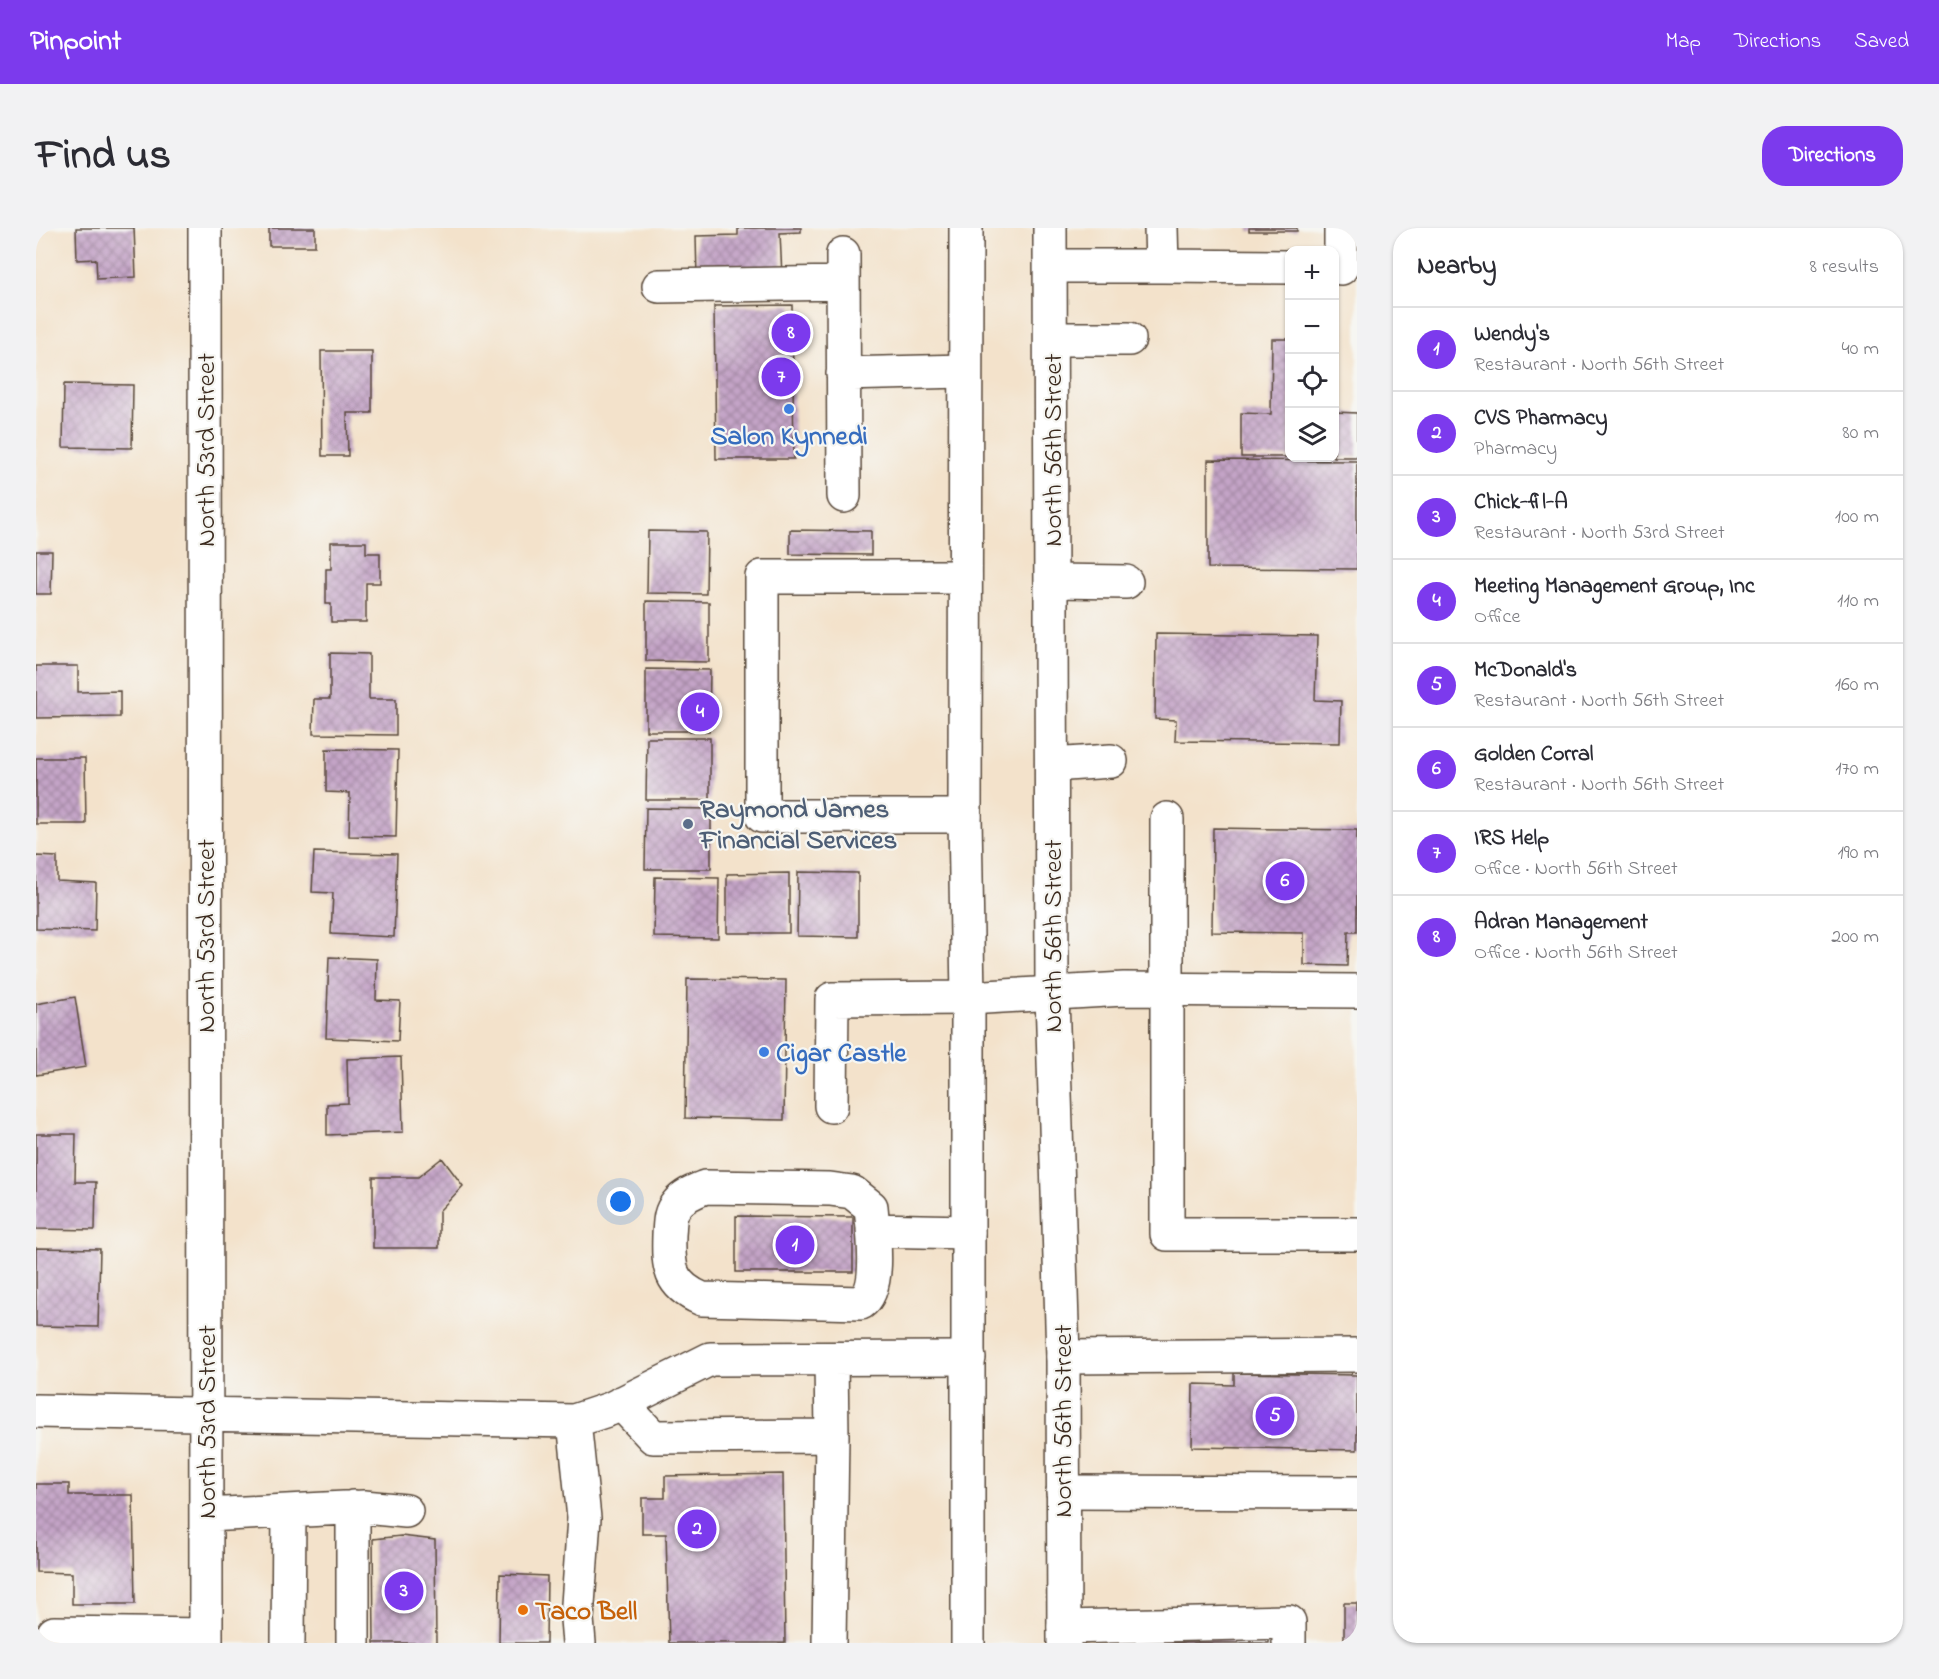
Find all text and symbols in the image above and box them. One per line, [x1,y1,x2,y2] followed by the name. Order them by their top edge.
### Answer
[30,22,121,63] text: Pinpoint
[1665,27,1701,57] text: Map
[1734,27,1821,57] text: Directions
[1854,27,1909,57] text: Saved
[36,126,171,187] text: Find us
[1762,126,1903,186] button: Directions
[1285,246,1339,462] map controls
[1285,246,1339,300] button: +
[1417,248,1496,286] text: Nearby
[1810,253,1879,282] text: 8 results
[1285,300,1339,354] button: −
[772,310,810,356] pin: 8
[1474,319,1550,351] text: Wendy's
[1433,335,1440,364] text: 1
[1842,335,1879,364] text: 40 m
[1474,351,1724,380] text: Restaurant · North 56th Street
[188,353,227,547] street label: North 53rd Street
[1035,353,1074,547] street label: North 56th Street
[762,354,800,400] pin: 7
[1285,354,1339,408] button: locate
[782,402,796,416] marker: Salon Kynnedi
[1474,403,1608,435] text: CVS Pharmacy
[1285,408,1339,462] button: layers
[710,418,868,457] place label: Salon Kynnedi
[1432,419,1441,448] text: 2
[1842,419,1879,448] text: 80 m
[1474,435,1557,464] text: Pharmacy
[1474,487,1568,519] text: Chick-fil-A
[1432,503,1441,532] text: 3
[1835,503,1879,532] text: 100 m
[1474,519,1725,548] text: Restaurant · North 53rd Street
[1474,571,1755,603] text: Meeting Management Group, Inc
[1432,587,1441,616] text: 4
[1837,587,1879,616] text: 110 m
[1474,603,1520,632] text: Office
[1474,655,1577,687] text: McDonald's
[1431,671,1442,700] text: 5
[1835,671,1879,700] text: 160 m
[1474,687,1724,716] text: Restaurant · North 56th Street
[680,690,720,734] pin: 4
[1474,739,1594,771] text: Golden Corral
[1432,755,1441,784] text: 6
[1835,755,1879,784] text: 170 m
[1474,771,1724,800] text: Restaurant · North 56th Street
[698,791,897,861] place label: Raymond James Financial Services
[681,817,695,831] marker: Raymond James Financial Services
[1474,823,1549,855] text: IRS Help
[188,839,227,1033] street label: North 53rd Street
[1035,839,1074,1033] street label: North 56th Street
[1432,839,1441,868] text: 7
[1837,839,1879,868] text: 190 m
[1474,855,1678,884] text: Office · North 56th Street
[1266,858,1304,904] pin: 6
[1474,907,1648,939] text: Adran Management
[1433,923,1440,952] text: 8
[1831,923,1879,952] text: 200 m
[1474,939,1678,968] text: Office · North 56th Street
[776,1035,907,1075] place label: Cigar Castle
[757,1045,771,1059] marker: Cigar Castle
[606,1187,635,1216] your location
[776,1222,814,1268] pin: 1
[1045,1324,1084,1518] street label: North 56th Street
[189,1325,228,1519] street label: North 53rd Street
[1256,1394,1294,1438] pin: 5
[678,1506,716,1552] pin: 2
[384,1568,424,1614] pin: 3
[535,1593,637,1632] place label: Taco Bell
[516,1603,530,1617] marker: Taco Bell

